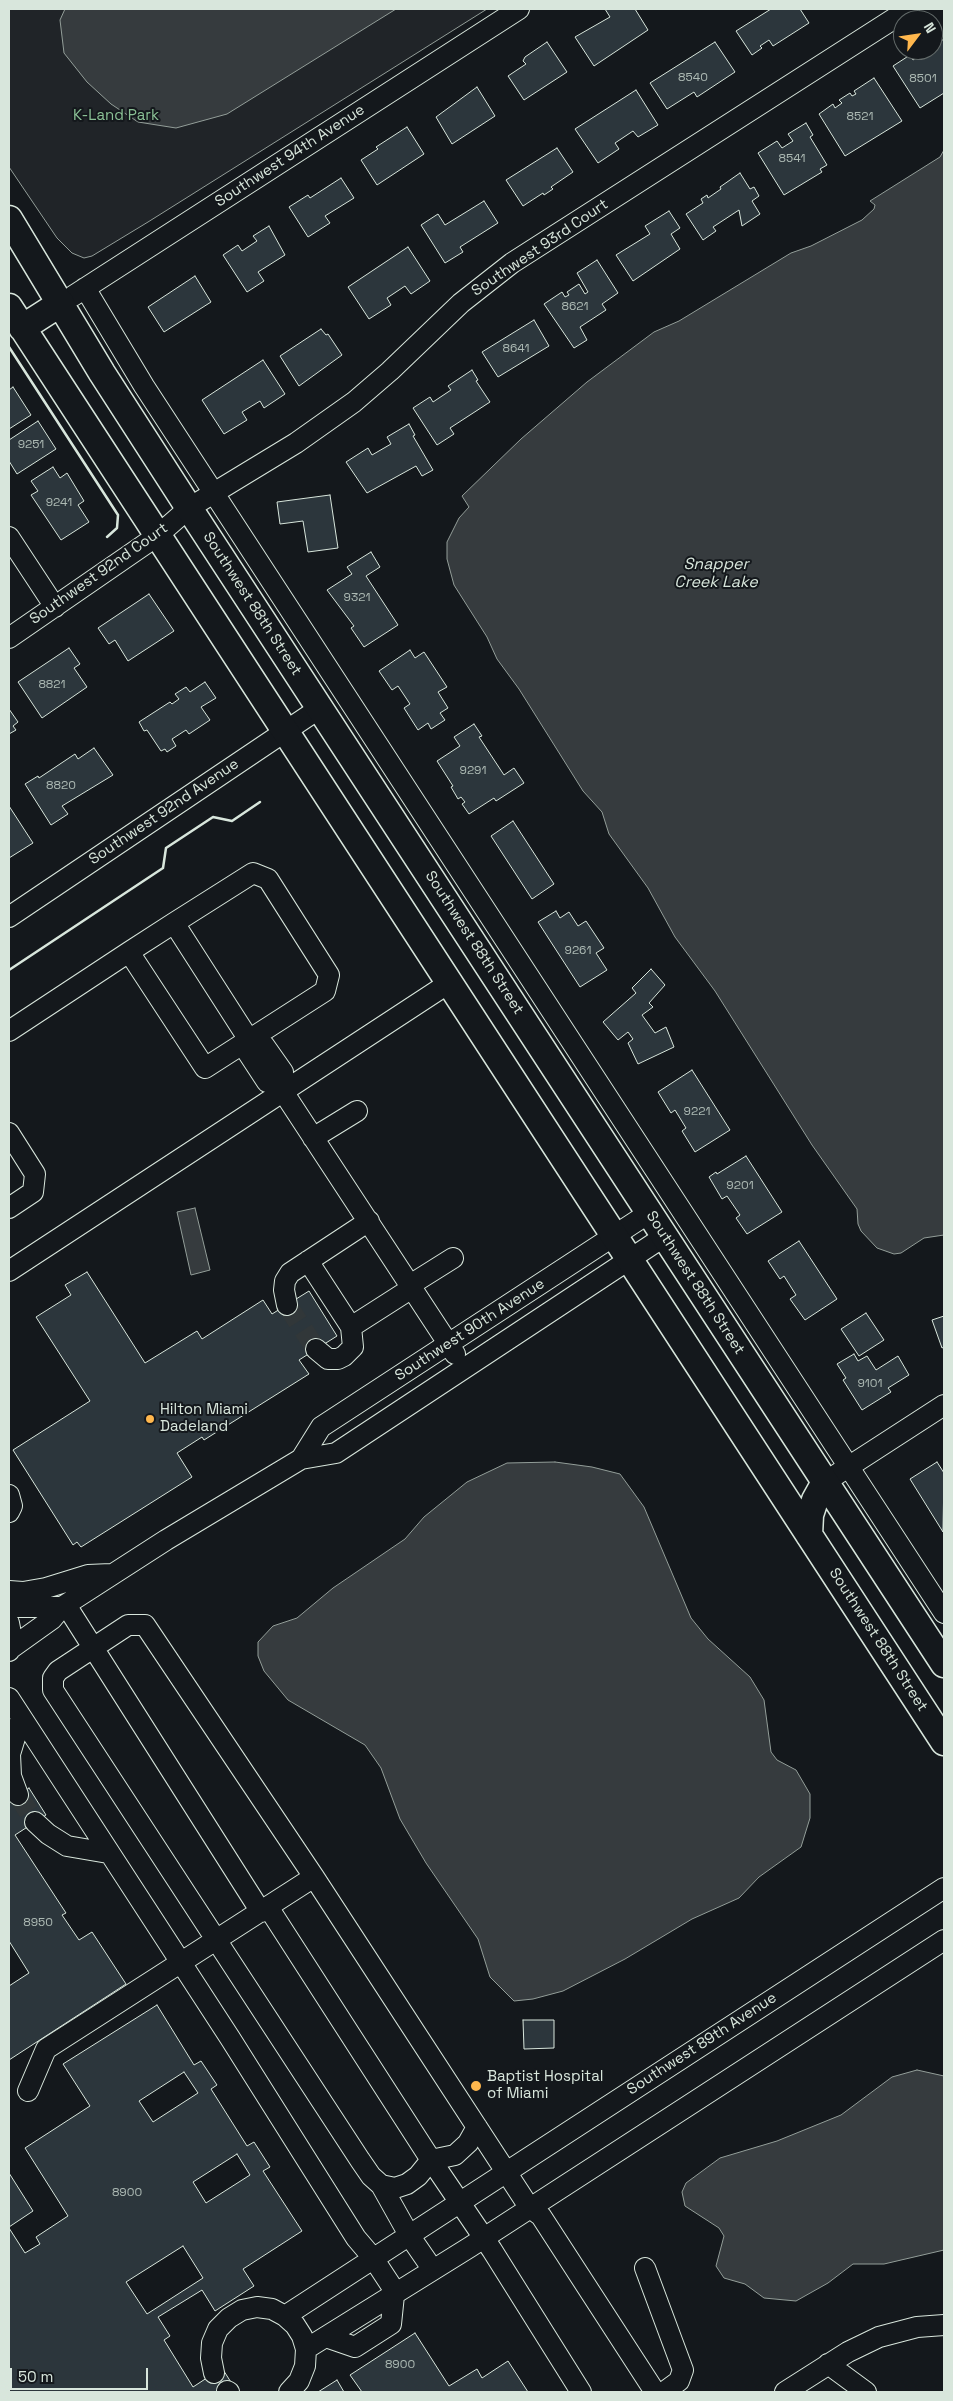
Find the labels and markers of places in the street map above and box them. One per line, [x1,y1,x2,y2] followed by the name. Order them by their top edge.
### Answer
[160,1401,248,1436] place label: Hilton Miami Dadeland
[144,1413,156,1425] marker: Hilton Miami Dadeland
[487,2068,603,2103] place label: Baptist Hospital of Miami
[469,2079,483,2093] marker: Baptist Hospital of Miami

